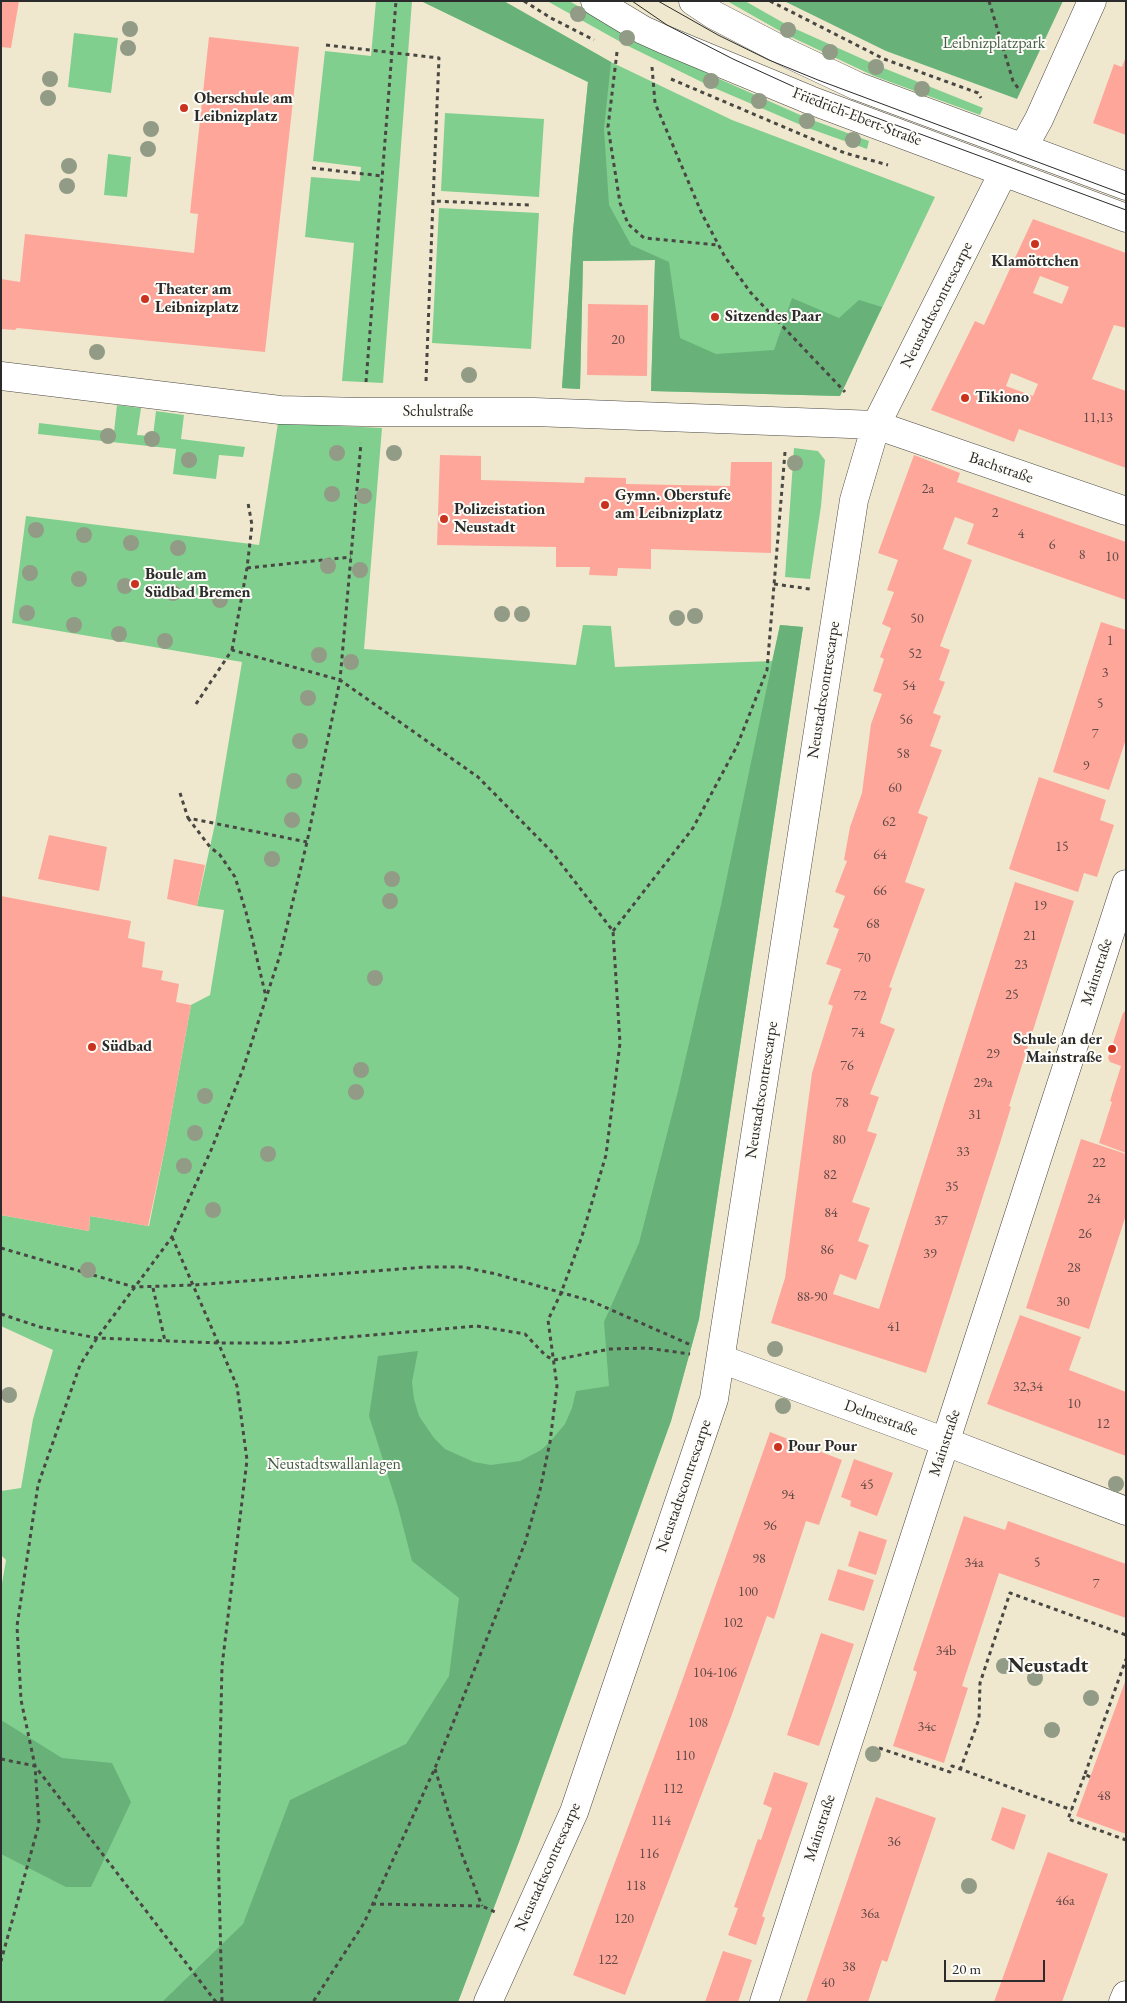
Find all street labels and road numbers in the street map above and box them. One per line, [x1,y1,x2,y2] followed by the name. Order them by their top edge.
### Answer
[790,84,924,150] street label: Friedrich-Ebert-Straße
[897,239,977,371] street label: Neustadtscontrescarpe
[403,402,473,422] street label: Schulstraße
[966,448,1036,488] street label: Bachstraße
[804,620,844,760] street label: Neustadtscontrescarpe
[1077,936,1117,1008] street label: Mainstraße
[742,1020,782,1160] street label: Neustadtscontrescarpe
[842,1396,920,1440] street label: Delmestraße
[925,1407,965,1479] street label: Mainstraße
[652,1417,716,1555] street label: Neustadtscontrescarpe
[800,1792,840,1864] street label: Mainstraße
[511,1800,585,1934] street label: Neustadtscontrescarpe

